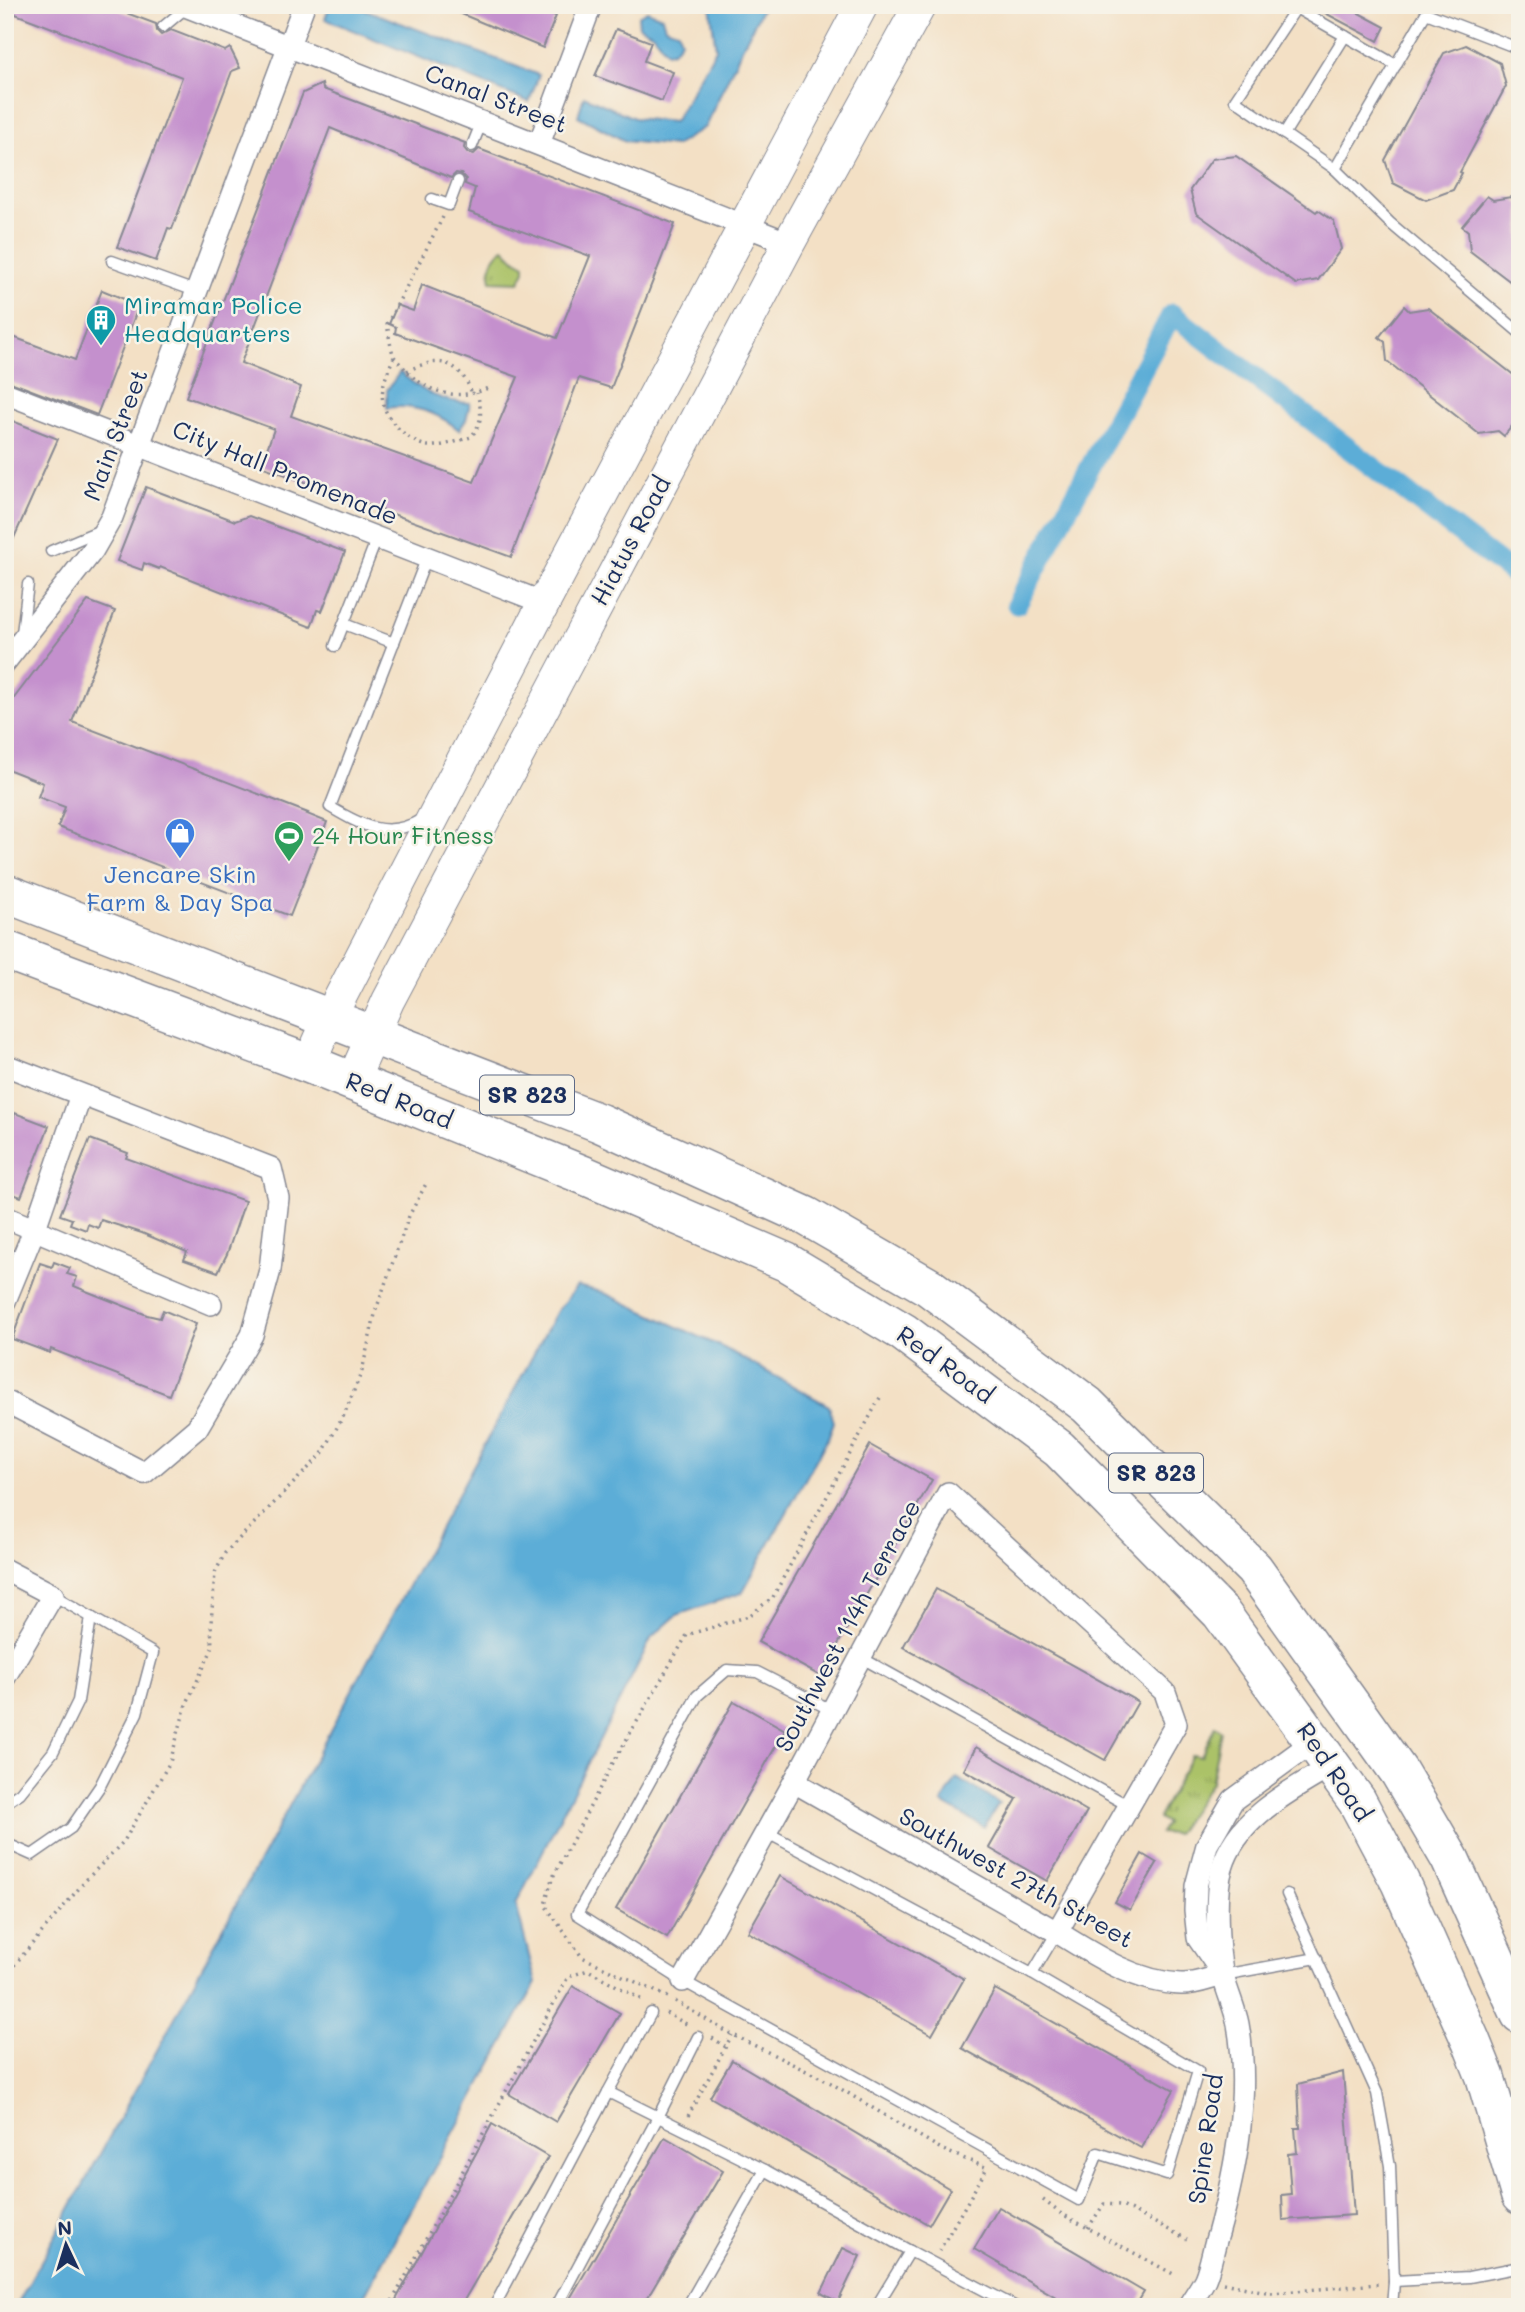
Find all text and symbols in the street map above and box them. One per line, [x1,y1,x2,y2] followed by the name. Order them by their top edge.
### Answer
[421,56,572,139] street label: Canal Street
[124,289,303,348] place label: Miramar Police Headquarters
[84,303,118,347] building icon: Miramar Police Headquarters
[75,364,154,505] street label: Main Street
[168,412,403,531] street label: City Hall Promenade
[583,470,677,610] street label: Hiatus Road
[163,816,197,860] shop icon: Jencare Skin Farm & Day Spa
[272,819,306,863] sports icon: 24 Hour Fitness
[312,819,494,850] place label: 24 Hour Fitness
[86,858,274,917] place label: Jencare Skin Farm & Day Spa
[341,1064,458,1135] street label: Red Road
[480,1076,574,1114] road number: SR 823
[891,1318,1001,1410] street label: Red Road
[1109,1454,1203,1492] road number: SR 823
[767,1494,926,1757] street label: Southwest 114h Terrace
[1291,1716,1380,1827] street label: Red Road
[894,1799,1139,1954] street label: Southwest 27th Street
[1180,2072,1229,2206] street label: Spine Road
[32,2210,102,2280] north arrow
[57,2215,73,2241] text: N

